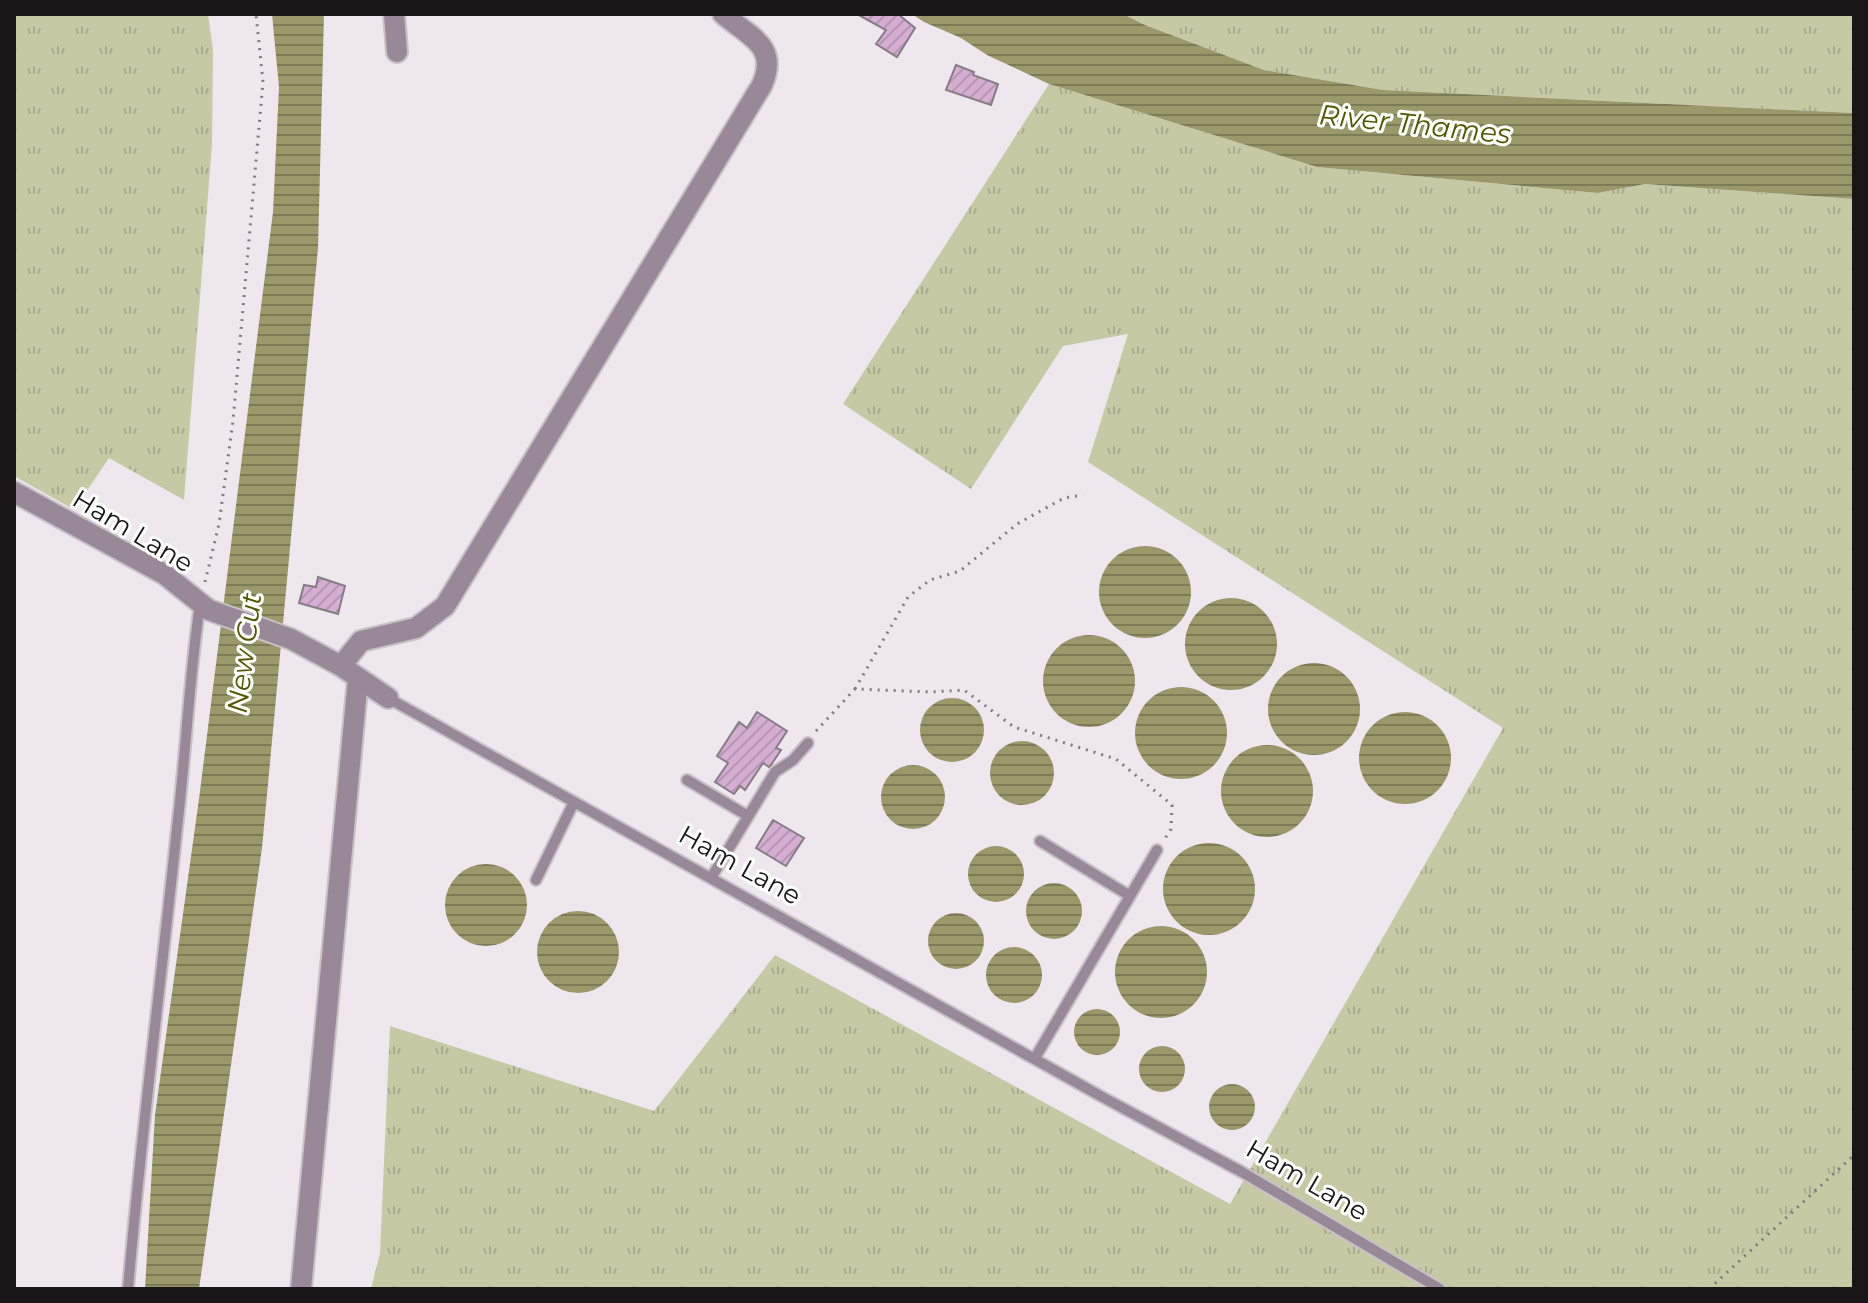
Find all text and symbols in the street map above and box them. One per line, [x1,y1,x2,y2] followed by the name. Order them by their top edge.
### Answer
[1318,97,1513,151] water label: River Thames
[67,483,199,579] street label: Ham Lane
[220,590,268,715] water label: New Cut
[673,818,807,912] street label: Ham Lane
[1241,1132,1373,1228] street label: Ham Lane

